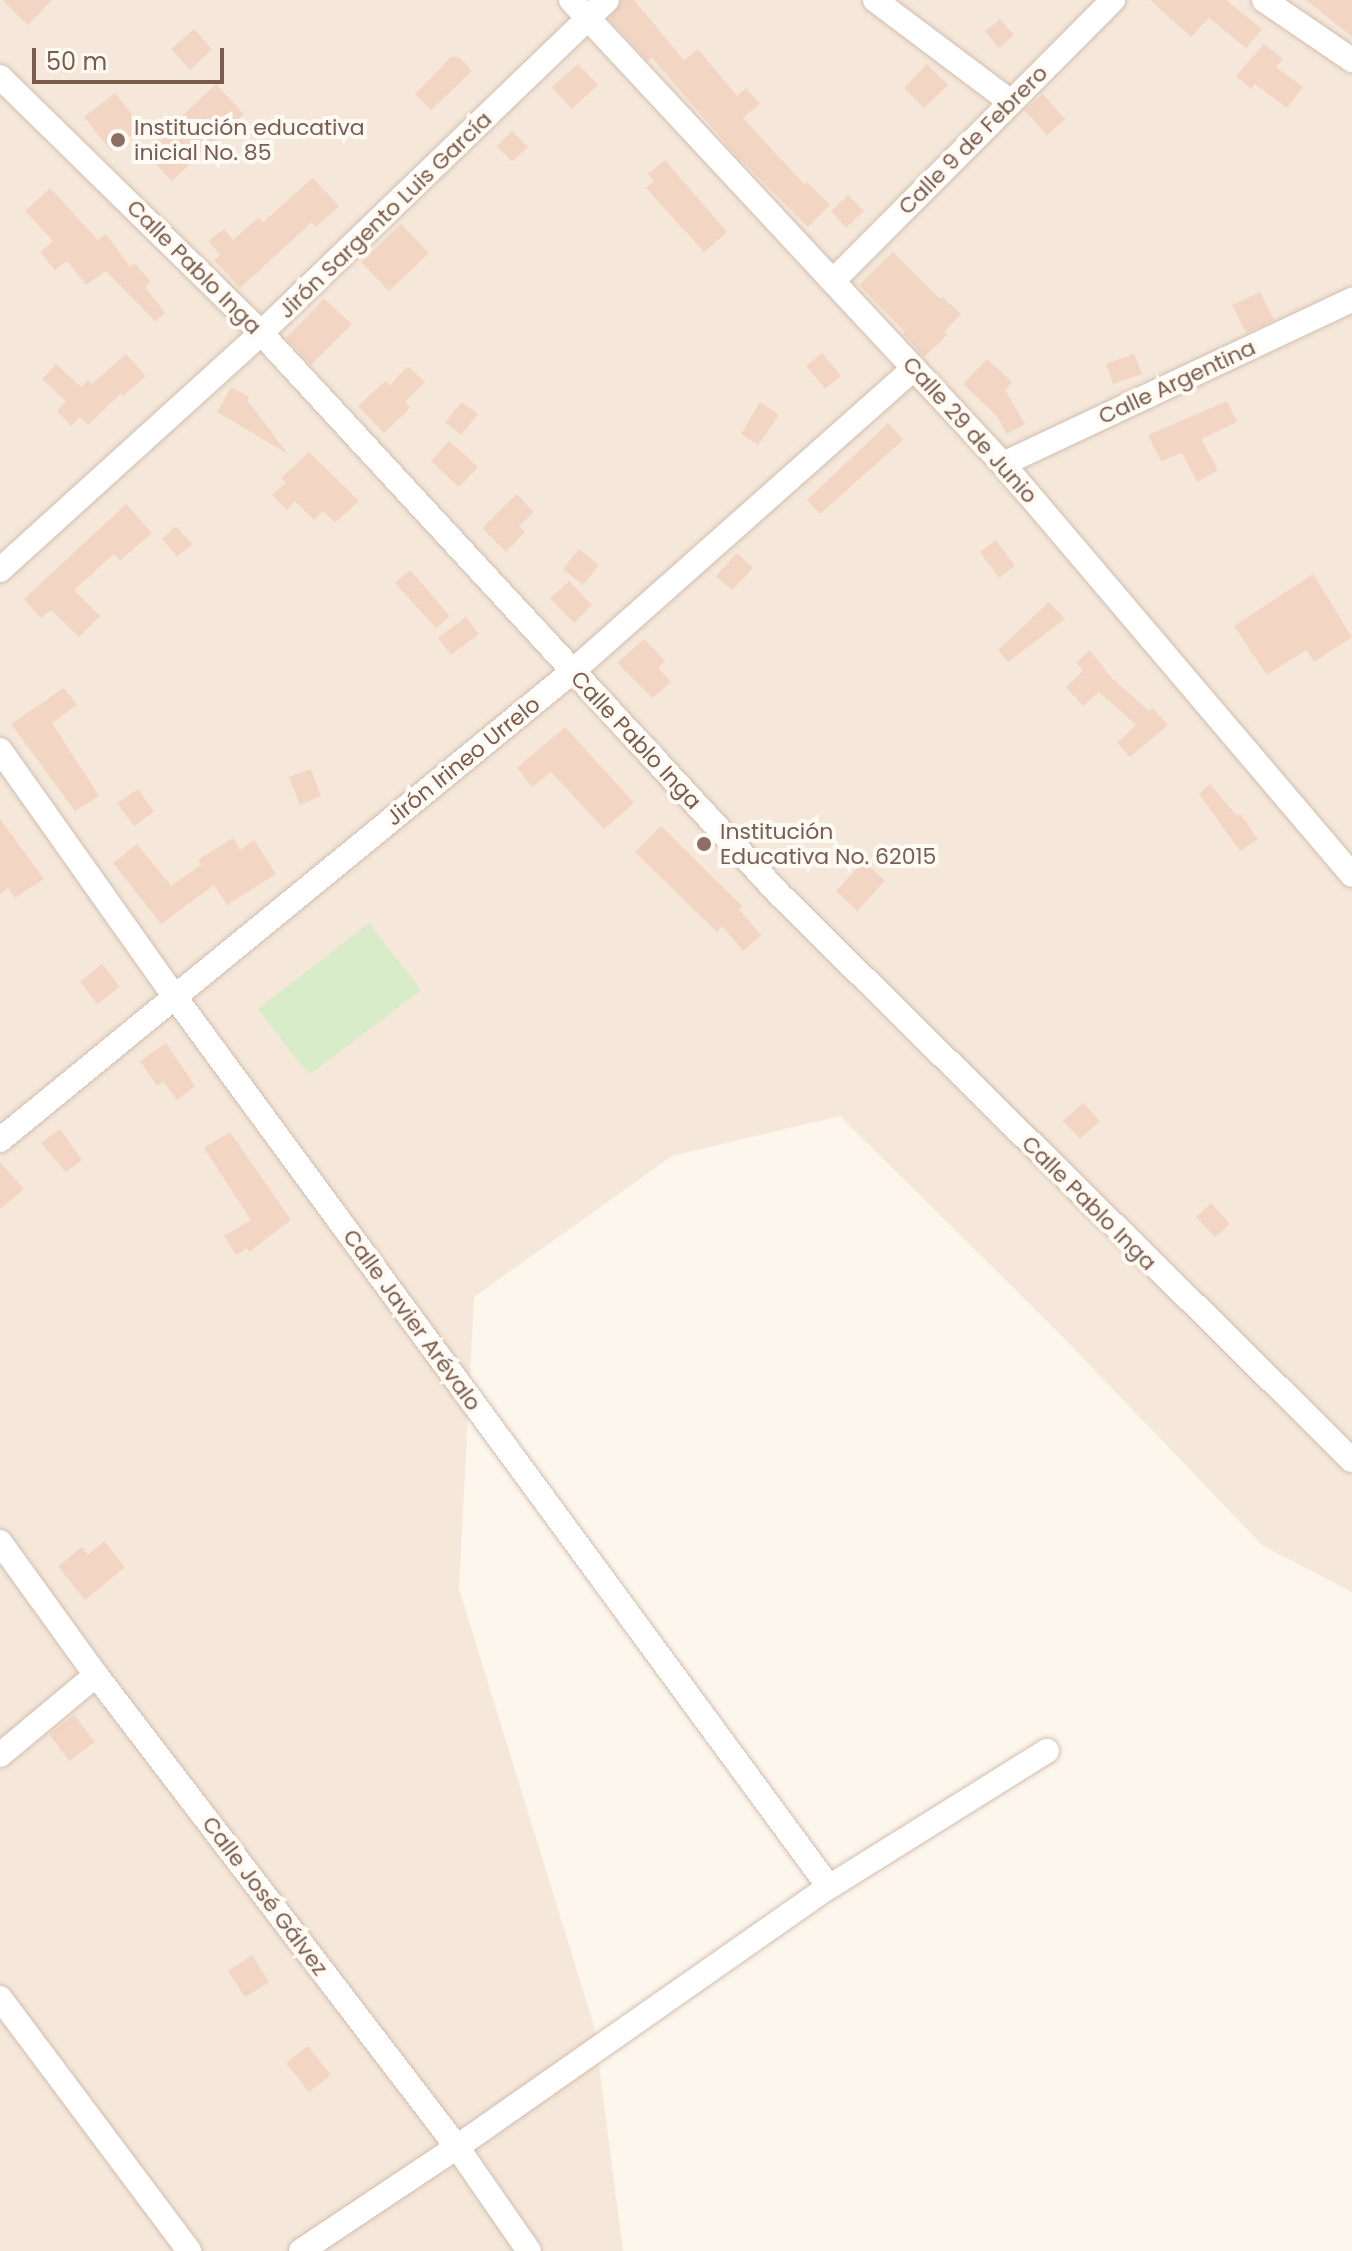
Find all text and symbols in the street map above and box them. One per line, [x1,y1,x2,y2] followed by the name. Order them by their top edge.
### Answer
[36,32,228,82] scale bar
[46,45,107,78] text: 50 m
[893,60,1053,220] street label: Calle 9 de Febrero
[273,106,497,324] street label: Jirón Sargento Luis García
[134,114,365,166] place label: Institución educativa inicial No. 85
[109,131,127,149] marker: Institución educativa inicial No. 85
[121,194,267,340] street label: Calle Pablo Inga
[1094,334,1260,430] street label: Calle Argentina
[897,351,1043,509] street label: Calle 29 de Junio
[565,665,707,815] street label: Calle Pablo Inga
[381,691,545,831] street label: Jirón Irineo Urrelo
[720,818,936,870] place label: Institución Educativa No. 62015
[695,835,713,853] marker: Institución Educativa No. 62015
[1016,1130,1162,1276] street label: Calle Pablo Inga
[337,1224,487,1416] street label: Calle Javier Arévalo
[197,1811,333,1981] street label: Calle José Gálvez

